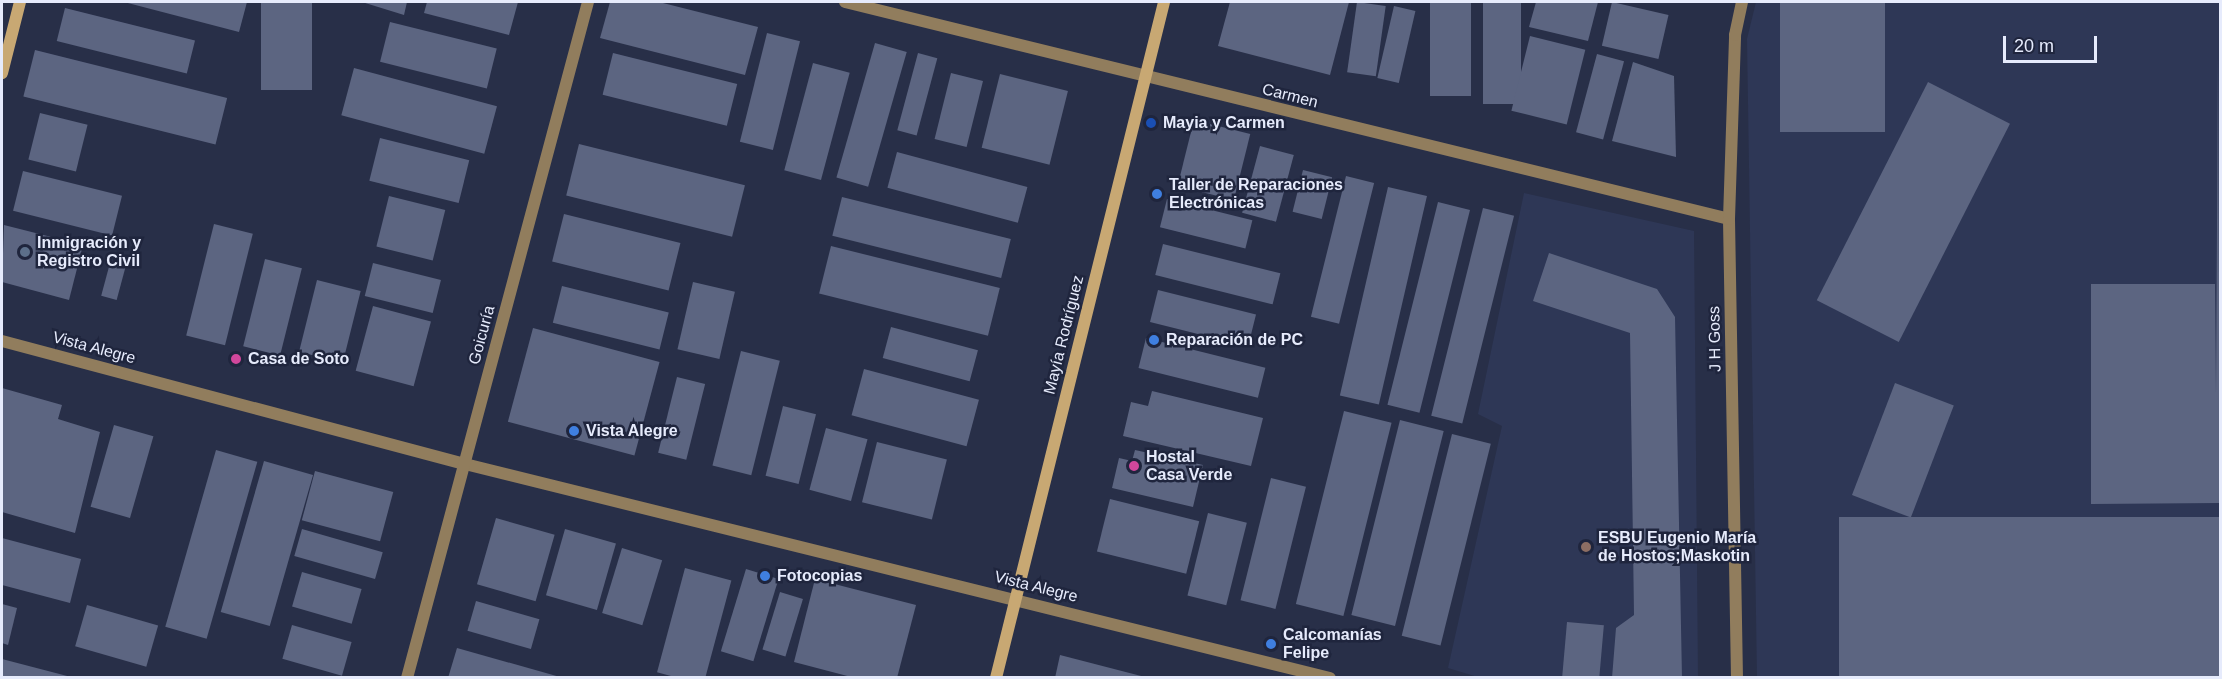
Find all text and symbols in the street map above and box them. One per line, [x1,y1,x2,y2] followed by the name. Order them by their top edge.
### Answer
[2006,24,2100,62] scale bar
[2014,36,2054,56] text: 20 m
[1260,80,1320,112] street label: Carmen
[1163,113,1285,133] place label: Mayia y Carmen
[1144,116,1158,130] marker: Mayia y Carmen
[1169,175,1343,213] place label: Taller de Reparaciones Electrónicas
[1150,187,1164,201] marker: Taller de Reparaciones Electrónicas
[37,233,141,271] place label: Inmigración y Registro Civil
[18,245,32,259] marker: Inmigración y Registro Civil
[1040,274,1088,396] street label: Mayía Rodríguez
[465,303,499,367] street label: Goicuría
[1705,306,1725,372] street label: J H Goss
[50,328,138,368] street label: Vista Alegre
[1166,330,1303,350] place label: Reparación de PC
[1147,333,1161,347] marker: Reparación de PC
[248,349,349,369] place label: Casa de Soto
[229,352,243,366] marker: Casa de Soto
[586,421,678,441] place label: Vista Alegre
[567,424,581,438] marker: Vista Alegre
[1146,447,1232,485] place label: Hostal Casa Verde
[1127,459,1141,473] marker: Hostal Casa Verde
[1598,528,1756,566] place label: ESBU Eugenio María de Hostos;Maskotin
[1579,540,1593,554] marker: ESBU Eugenio María de Hostos;Maskotin
[777,566,862,586] place label: Fotocopias
[992,567,1080,607] street label: Vista Alegre
[758,569,772,583] marker: Fotocopias
[1283,625,1382,663] place label: Calcomanías Felipe
[1264,637,1278,651] marker: Calcomanías Felipe

